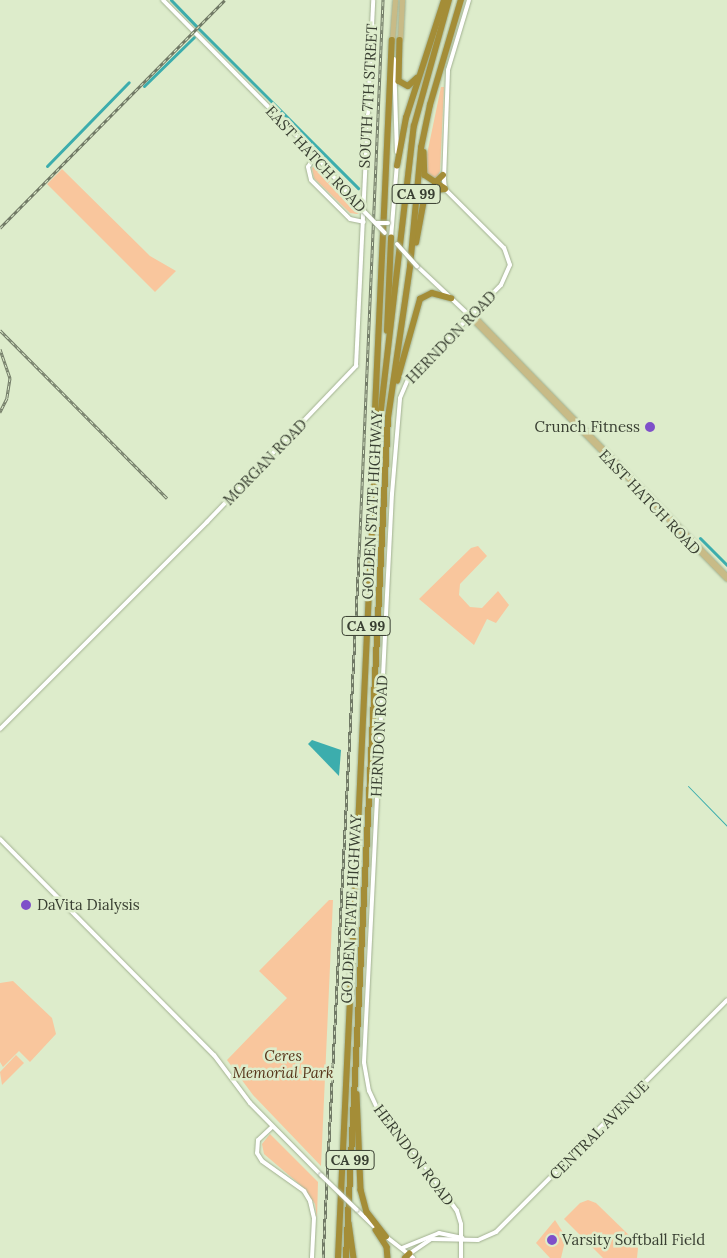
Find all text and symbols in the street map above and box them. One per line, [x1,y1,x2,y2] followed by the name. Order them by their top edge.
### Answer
[355,23,381,169] street label: SOUTH 7TH STREET
[262,102,370,216] street label: EAST HATCH ROAD
[391,182,441,205] road number: CA 99
[402,287,500,387] street label: HERNDON ROAD
[358,410,386,600] street label: GOLDEN STATE HIGHWAY
[219,415,311,509] street label: MORGAN ROAD
[535,418,640,436] place label: Crunch Fitness
[644,421,656,433] marker: Crunch Fitness
[595,446,705,558] street label: EAST HATCH ROAD
[341,614,391,638] road number: CA 99
[367,675,391,797] street label: HERNDON ROAD
[337,814,365,1004] street label: GOLDEN STATE HIGHWAY
[37,896,140,914] place label: DaVita Dialysis
[19,898,33,912] marker: DaVita Dialysis
[232,1046,334,1081] park label: Ceres Memorial Park
[546,1077,652,1183] street label: CENTRAL AVENUE
[370,1101,458,1209] street label: HERNDON ROAD
[325,1148,375,1172] road number: CA 99
[562,1231,705,1249] place label: Varsity Softball Field
[546,1234,558,1246] marker: Varsity Softball Field

